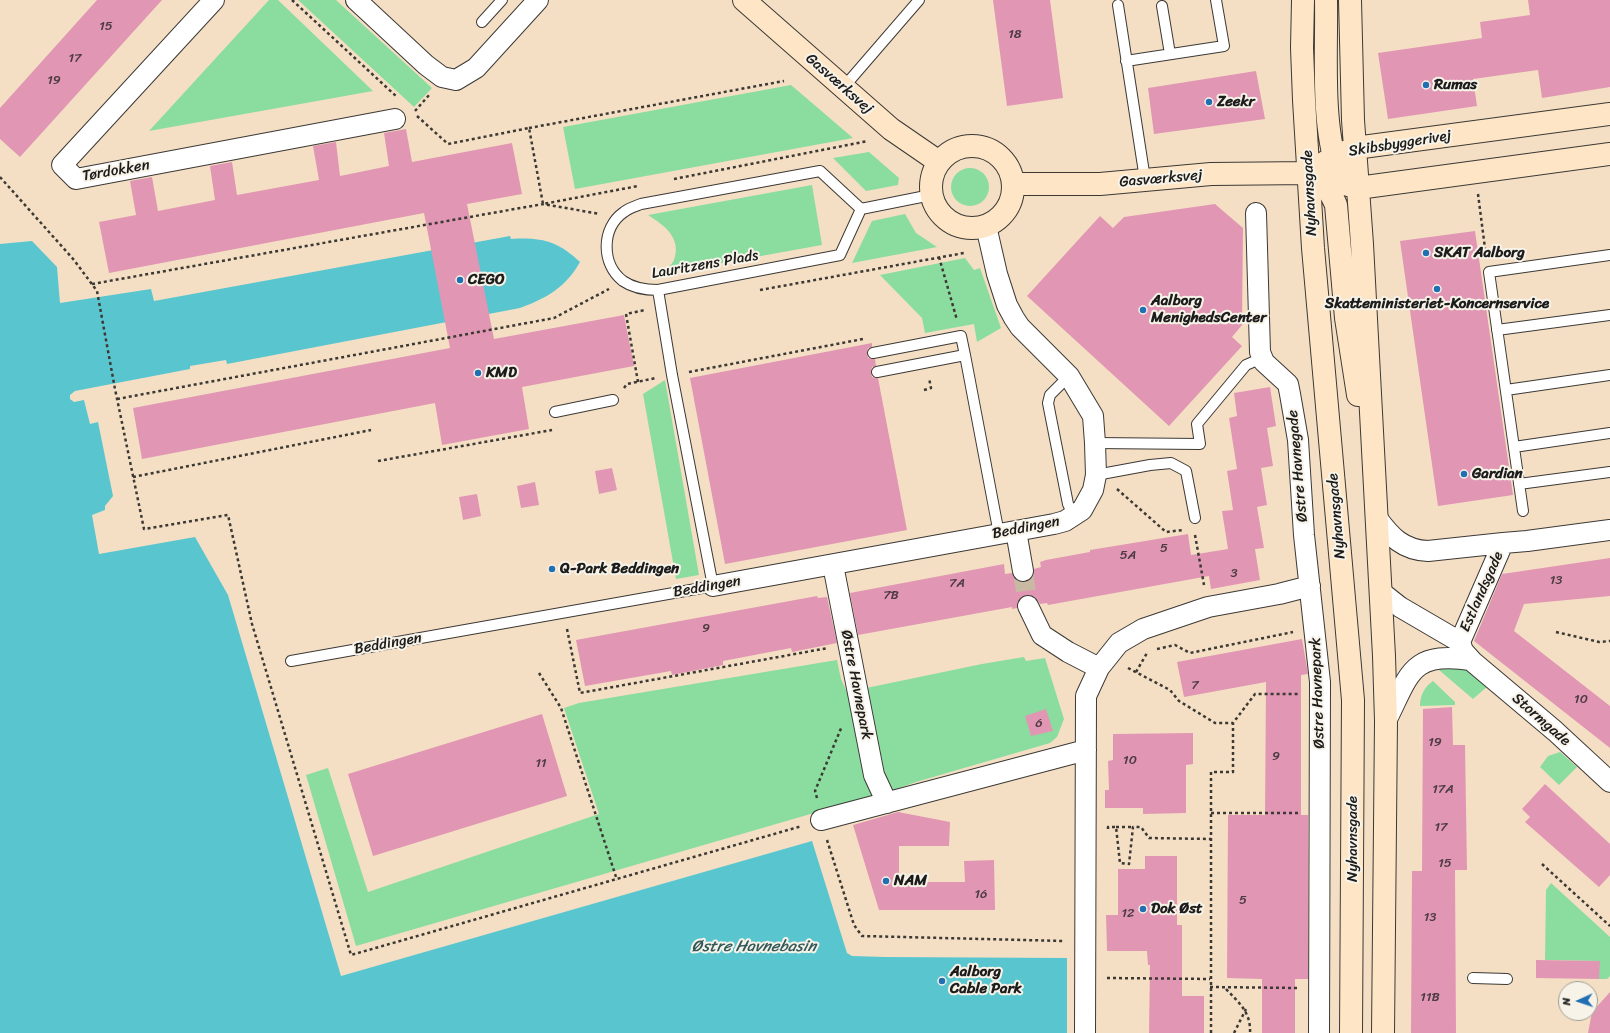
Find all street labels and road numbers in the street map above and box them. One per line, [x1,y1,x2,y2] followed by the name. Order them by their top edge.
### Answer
[802,50,876,118] street label: Gasværksvej
[1347,127,1453,161] street label: Skibsbyggerivej
[1299,150,1321,236] street label: Nyhavnsgade
[81,156,151,186] street label: Tørdokken
[1119,166,1203,192] street label: Gasværksvej
[650,247,760,283] street label: Lauritzens Plads
[1284,409,1312,523] street label: Østre Havnegade
[1324,472,1350,560] street label: Nyhavnsgade
[991,513,1061,543] street label: Beddingen
[1456,549,1508,635] street label: Estlandsgade
[672,572,742,602] street label: Beddingen
[353,629,423,659] street label: Beddingen
[837,629,875,741] street label: Østre Havnepark
[1307,637,1329,749] street label: Østre Havnepark
[1508,690,1574,750] street label: Stormgade
[1344,796,1362,882] street label: Nyhavnsgade

